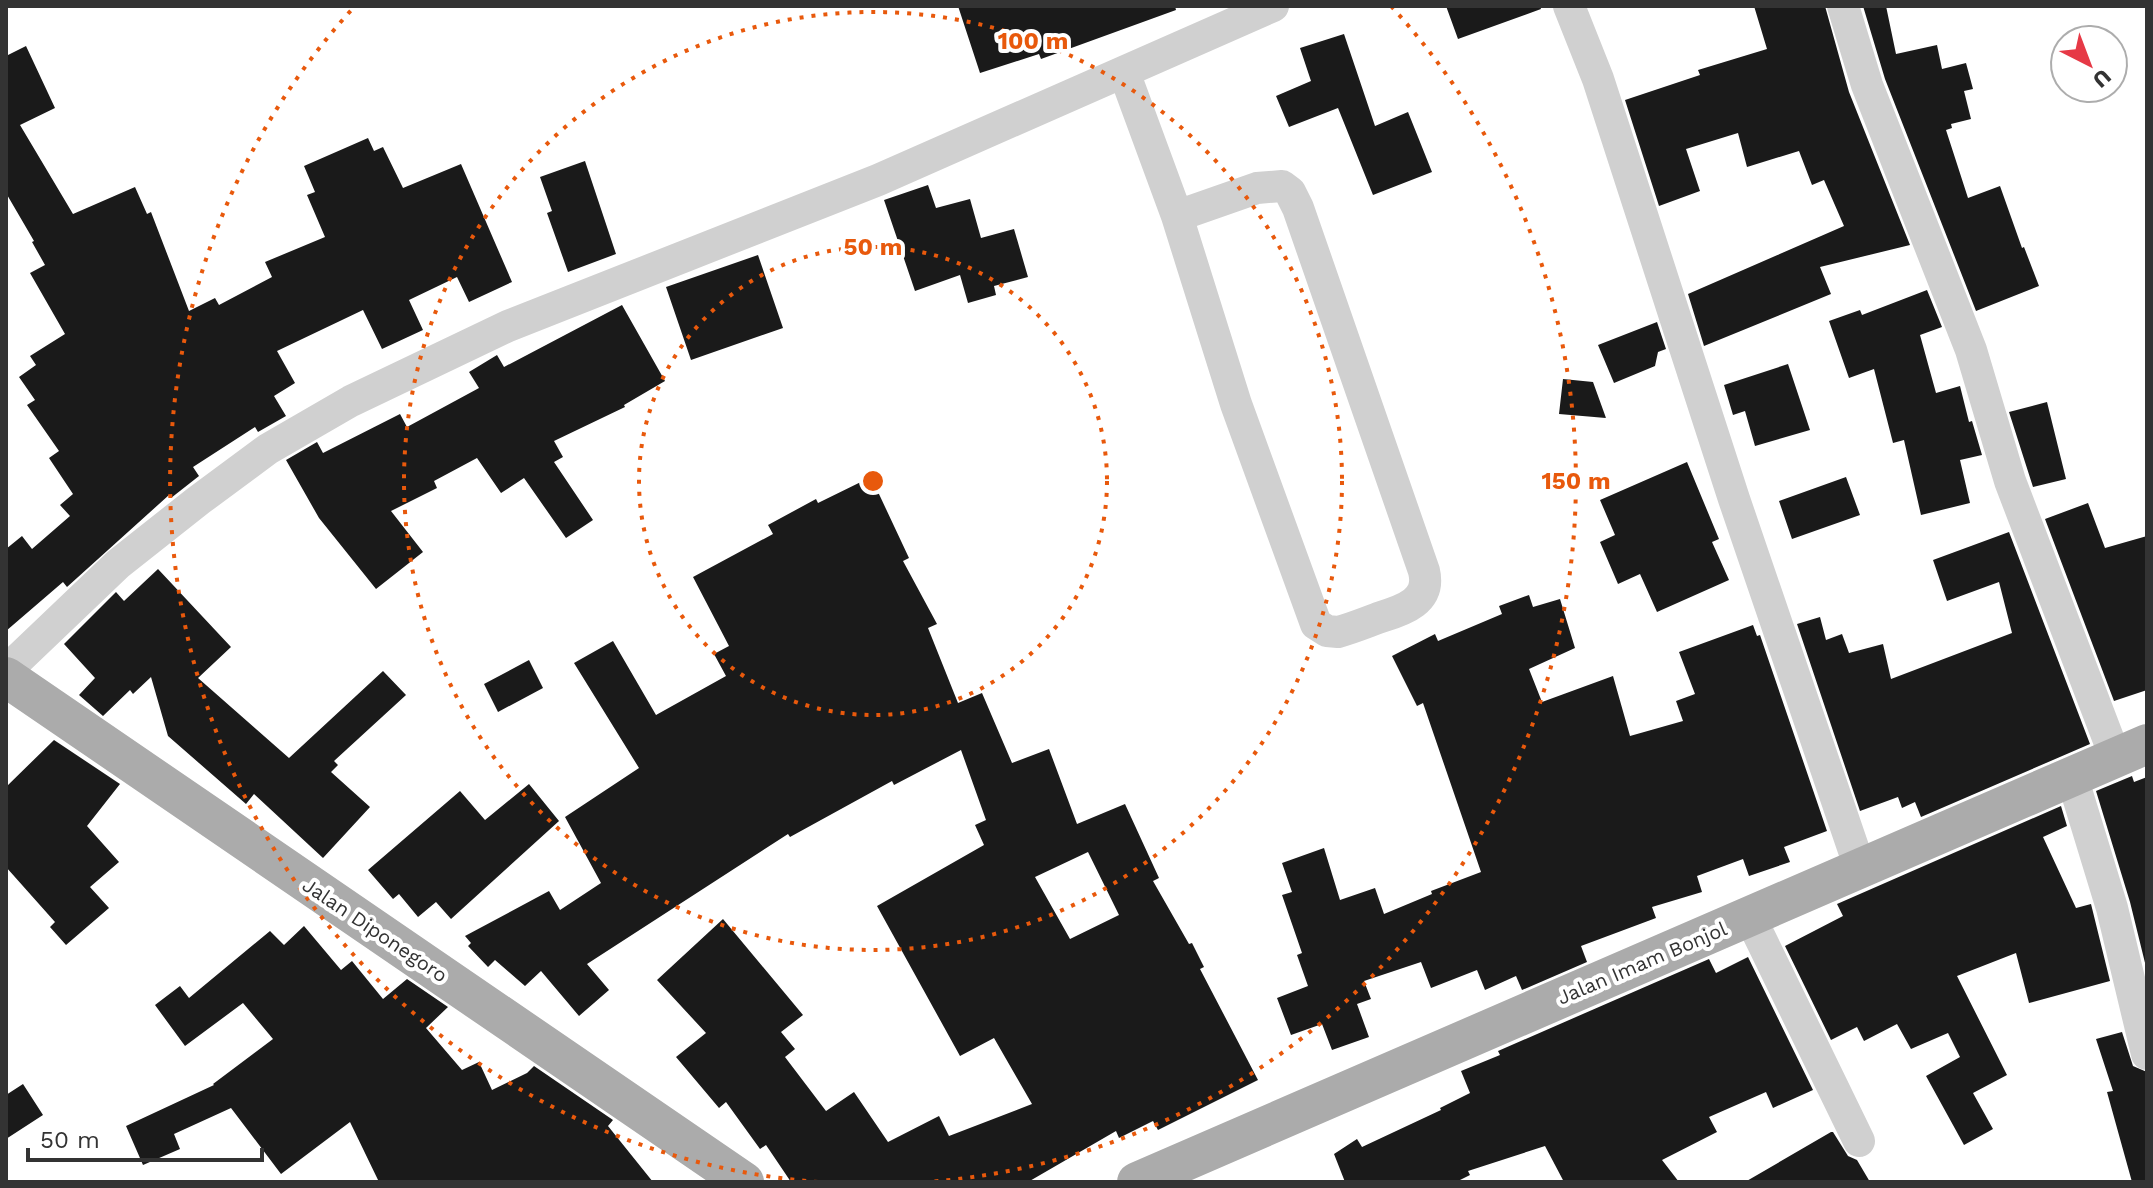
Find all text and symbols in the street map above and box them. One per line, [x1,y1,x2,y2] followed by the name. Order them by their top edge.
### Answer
[2049,24,2129,104] north arrow
[998,27,1068,55] text: 100 m
[2088,64,2116,93] text: U
[844,233,902,261] text: 50 m
[859,467,887,495] centre of rings
[1541,467,1611,495] text: 150 m
[298,873,452,987] street label: Jalan Diponegoro
[1554,916,1730,1010] street label: Jalan Imam Bonjol
[28,1112,262,1162] scale bar
[40,1126,100,1154] text: 50 m

